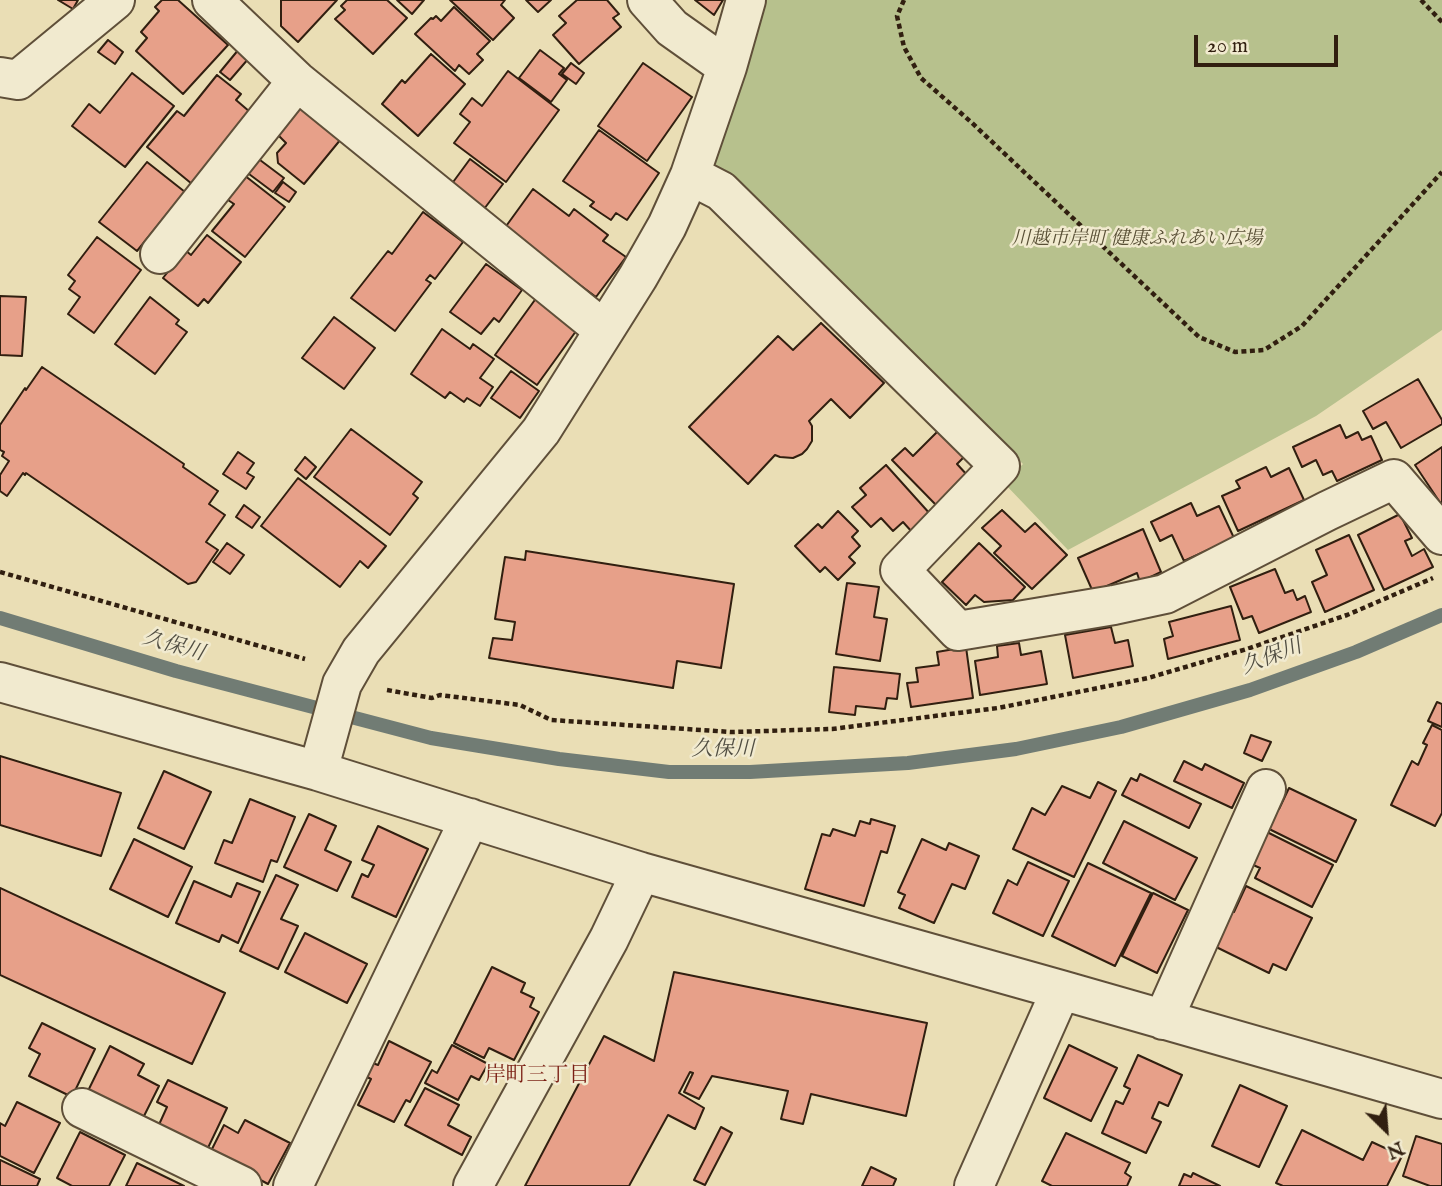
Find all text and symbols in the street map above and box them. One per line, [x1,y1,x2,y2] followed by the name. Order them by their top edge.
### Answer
[1197,21,1340,65] scale bar
[1207,33,1248,60] text: 20 m
[1012,229,1262,251] park label: 川越市岸町 健康ふれあい広場
[139,626,207,668] water label: 久保川
[1238,635,1306,681] water label: 久保川
[692,738,754,764] water label: 久保川
[485,1064,589,1090] district label: 岸町三丁目
[1351,1095,1421,1165] north arrow
[1382,1135,1407,1163] text: N

